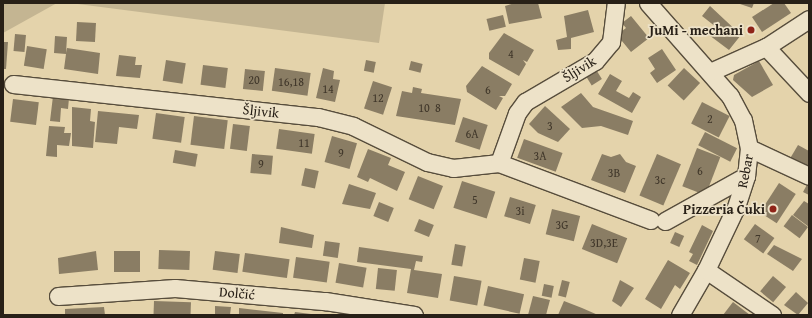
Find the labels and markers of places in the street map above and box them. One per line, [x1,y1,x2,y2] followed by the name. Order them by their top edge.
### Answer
[649,22,743,38] place label: JuMi - mechani
[746,25,756,35] marker: JuMi - mechani
[683,201,765,217] place label: Pizzeria Čuki
[768,204,778,214] marker: Pizzeria Čuki

